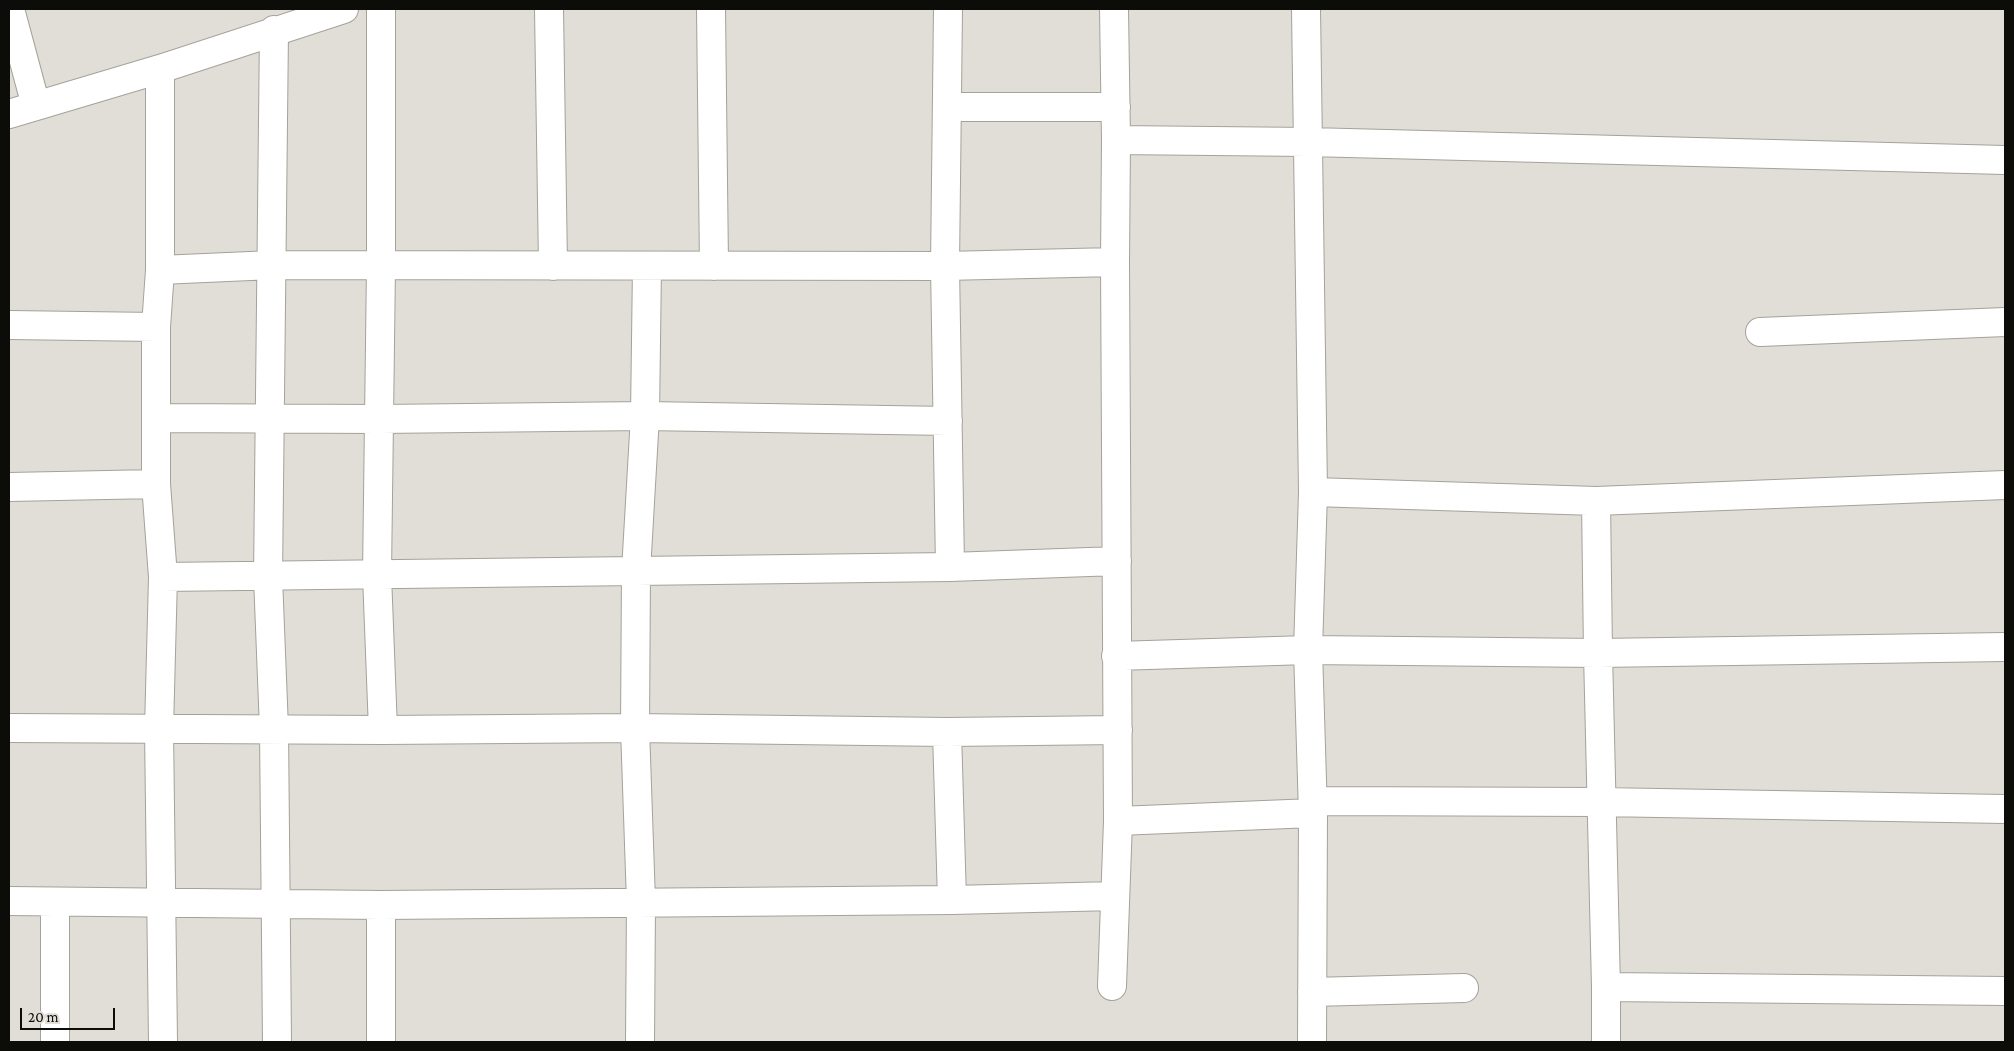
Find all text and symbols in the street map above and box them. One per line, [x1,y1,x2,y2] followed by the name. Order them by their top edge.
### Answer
[22,998,118,1030] scale bar
[28,1009,59,1025] text: 20 m

